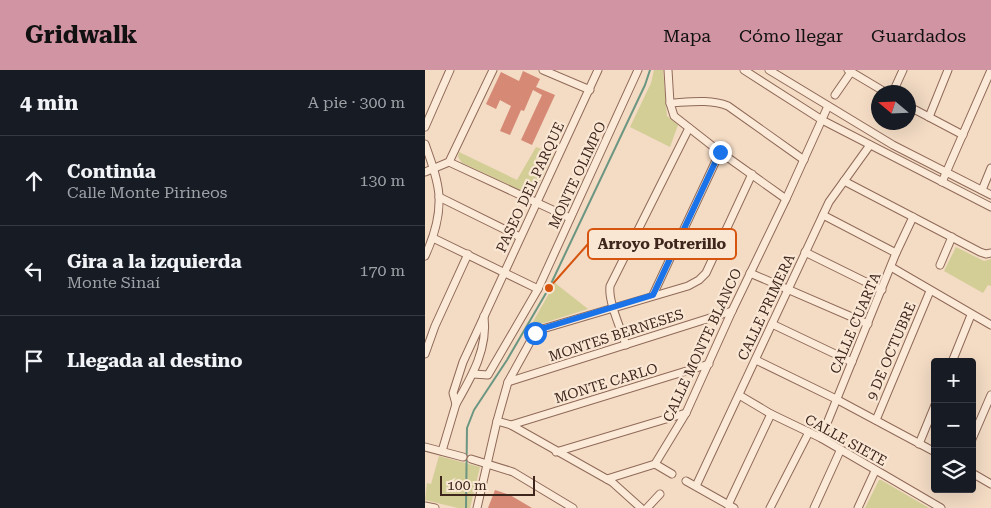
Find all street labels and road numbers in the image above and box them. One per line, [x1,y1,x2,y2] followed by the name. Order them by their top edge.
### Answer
[493,119,567,255] street label: PASEO DEL PARQUE
[545,119,609,231] street label: MONTE OLIMPO
[734,251,798,363] street label: CALLE PRIMERA
[659,266,745,424] street label: CALLE MONTE BLANCO
[826,270,884,376] street label: CALLE CUARTA
[863,300,919,402] street label: 9 DE OCTUBRE
[546,306,686,364] street label: MONTES BERNESES
[553,360,659,406] street label: MONTE CARLO
[802,411,890,469] street label: CALLE SIETE

